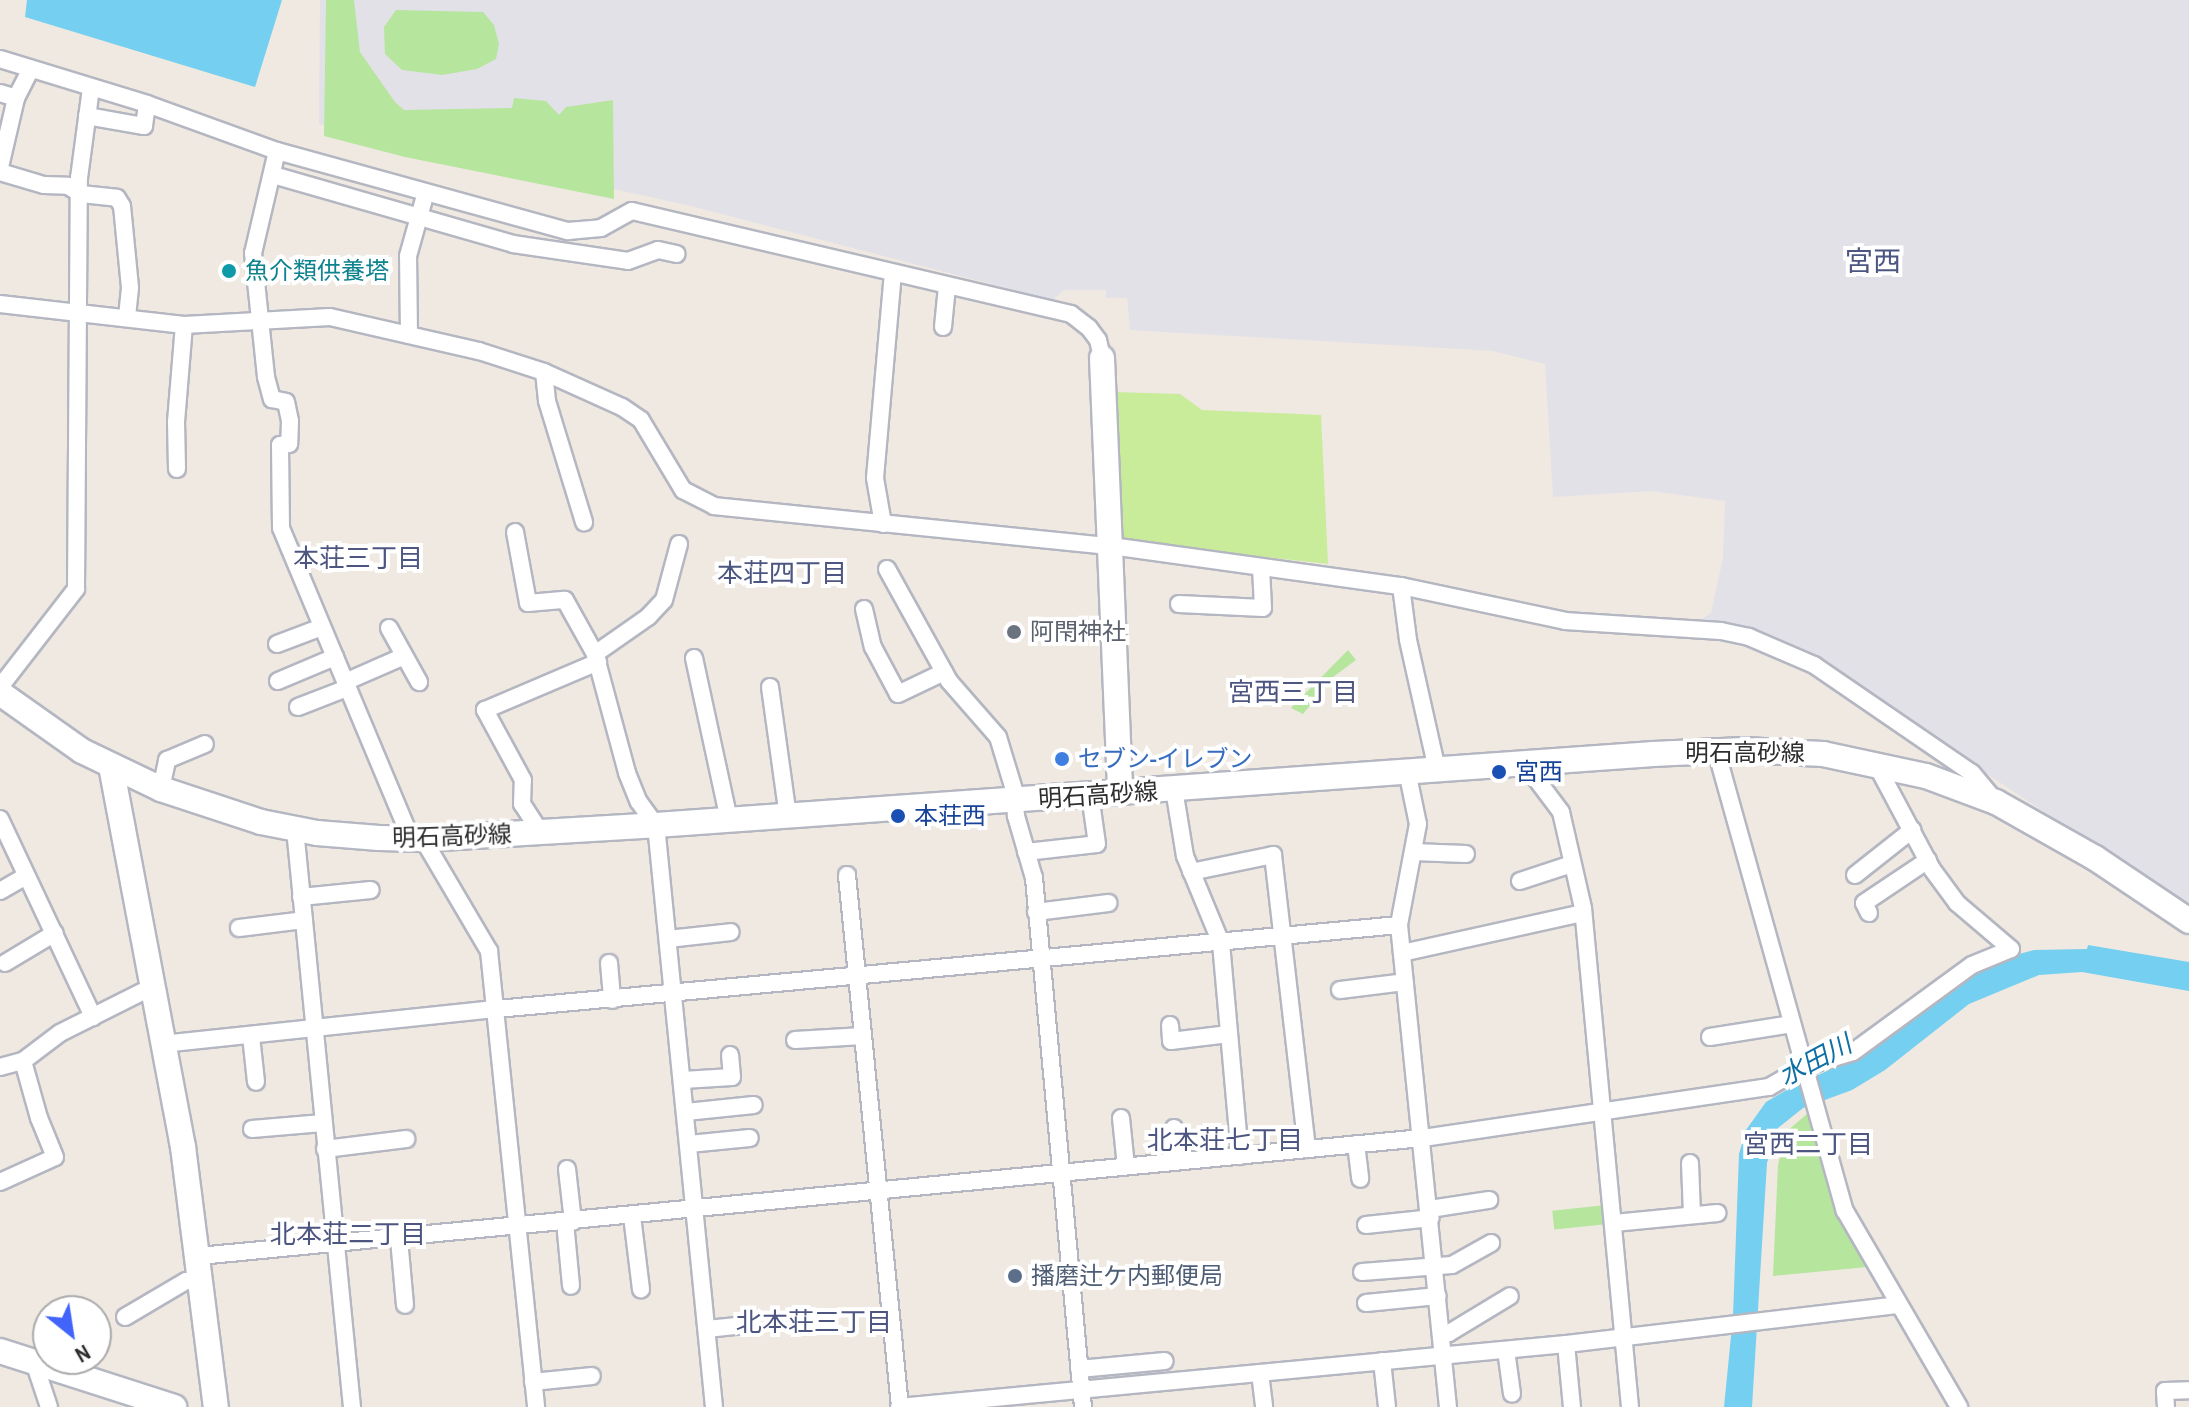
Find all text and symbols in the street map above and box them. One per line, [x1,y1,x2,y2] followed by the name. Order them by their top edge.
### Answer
[1845,244,1901,278] district label: 宮西
[245,257,389,285] place label: 魚介類供養塔
[220,262,238,280] marker: 魚介類供養塔
[293,542,423,574] district label: 本荘三丁目
[717,557,847,589] district label: 本荘四丁目
[1030,618,1126,646] place label: 阿閇神社
[1005,623,1023,641] marker: 阿閇神社
[1228,676,1358,708] district label: 宮西三丁目
[1685,739,1805,767] street label: 明石高砂線
[1078,745,1253,773] place label: セブン-イレブン
[1053,750,1071,768] marker: セブン-イレブン
[1515,758,1563,786] place label: 宮西
[1490,763,1508,781] marker: 宮西
[1037,776,1159,814] street label: 明石高砂線
[914,802,986,830] place label: 本荘西
[889,807,907,825] marker: 本荘西
[392,820,512,852] street label: 明石高砂線
[1773,1028,1857,1092] water label: 水田川
[1147,1124,1303,1156] district label: 北本荘七丁目
[1743,1128,1873,1160] district label: 宮西二丁目
[270,1218,426,1250] district label: 北本荘二丁目
[1031,1262,1223,1290] place label: 播磨辻ケ内郵便局
[1006,1267,1024,1285] marker: 播磨辻ケ内郵便局
[32,1295,112,1375] north arrow
[736,1306,892,1338] district label: 北本荘三丁目
[70,1338,96,1370] text: N

